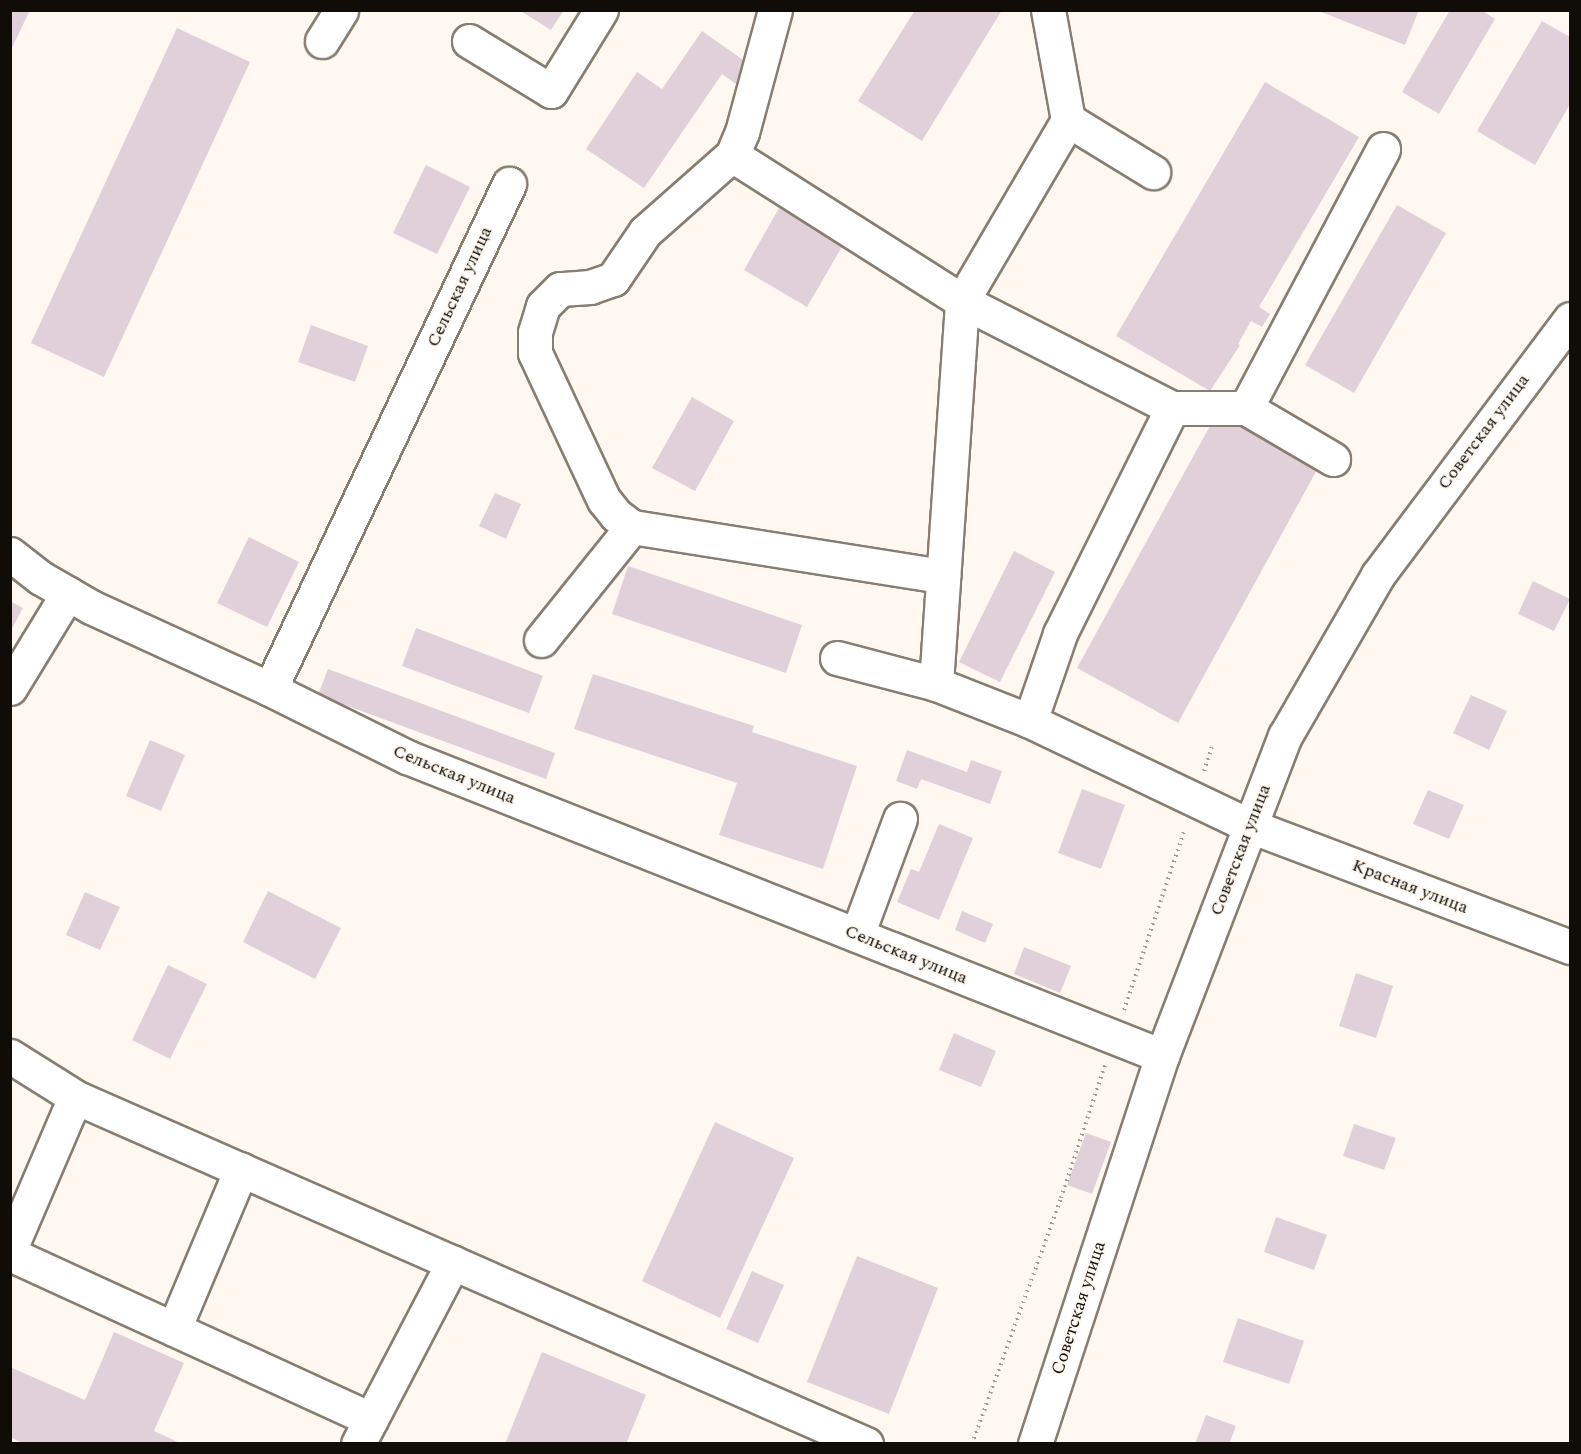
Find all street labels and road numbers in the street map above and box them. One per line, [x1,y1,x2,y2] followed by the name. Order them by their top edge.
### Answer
[423,223,497,351] street label: Сельская улица
[1433,370,1535,494] street label: Советская улица
[390,741,518,809] street label: Сельская улица
[1206,781,1276,919] street label: Советская улица
[1349,855,1471,919] street label: Красная улица
[842,921,970,989] street label: Сельская улица
[1047,1238,1111,1378] street label: Советская улица

